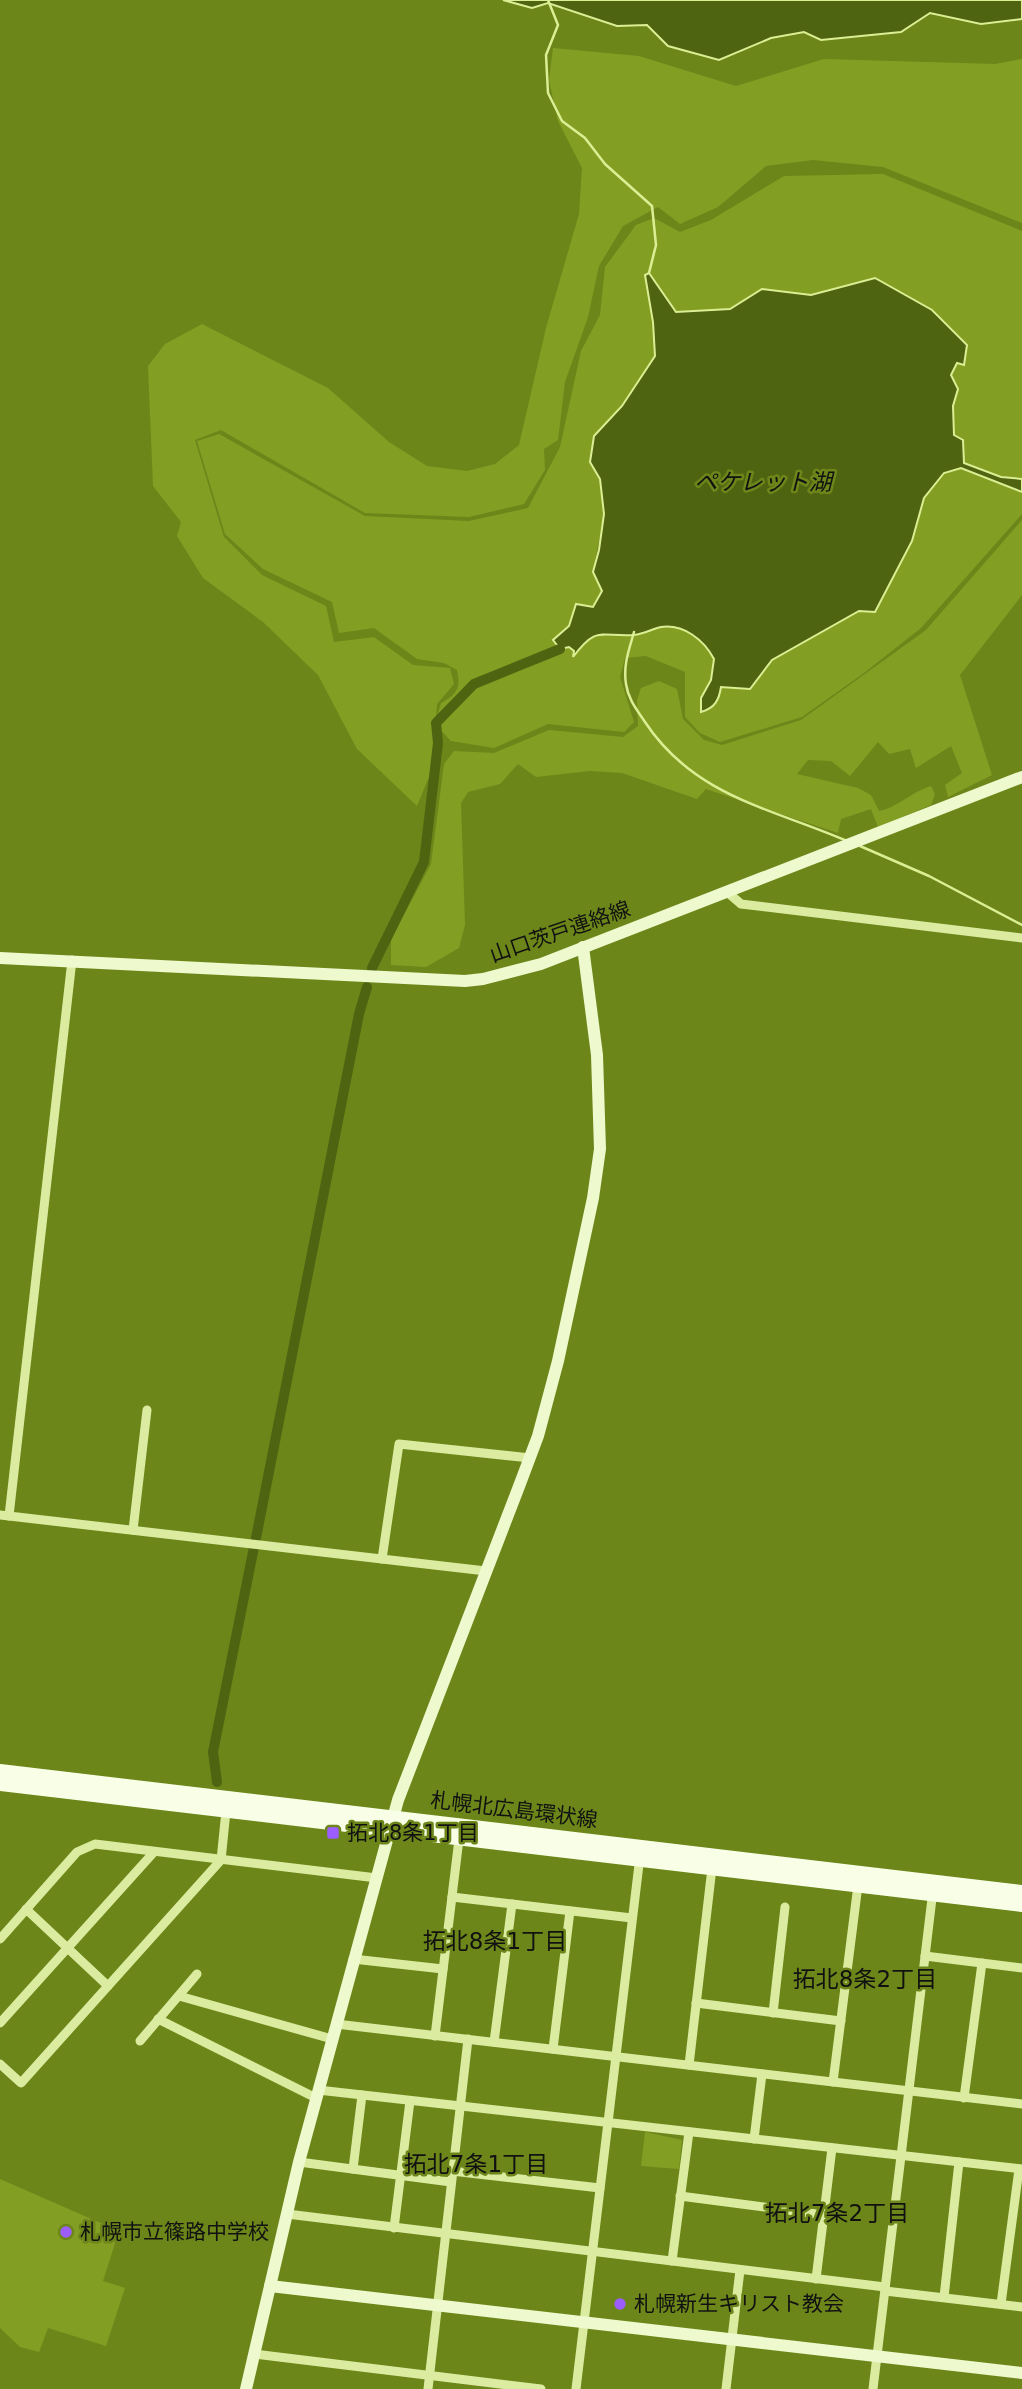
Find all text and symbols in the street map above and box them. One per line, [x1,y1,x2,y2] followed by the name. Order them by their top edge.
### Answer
[694,469,835,495] water label: ペケレット湖
[487,897,633,967] street label: 山口茨戸連絡線
[429,1788,599,1832] street label: 札幌北広島環状線
[347,1821,479,1845] place label: 拓北8条1丁目
[325,1825,341,1841] marker: 拓北8条1丁目
[423,1928,567,1954] district label: 拓北8条1丁目
[793,1966,937,1992] district label: 拓北8条2丁目
[404,2151,548,2177] district label: 拓北7条1丁目
[765,2200,909,2226] district label: 拓北7条2丁目
[80,2220,269,2244] place label: 札幌市立篠路中学校
[58,2224,74,2240] marker: 札幌市立篠路中学校
[634,2292,844,2316] place label: 札幌新生キリスト教会
[612,2296,628,2312] marker: 札幌新生キリスト教会

